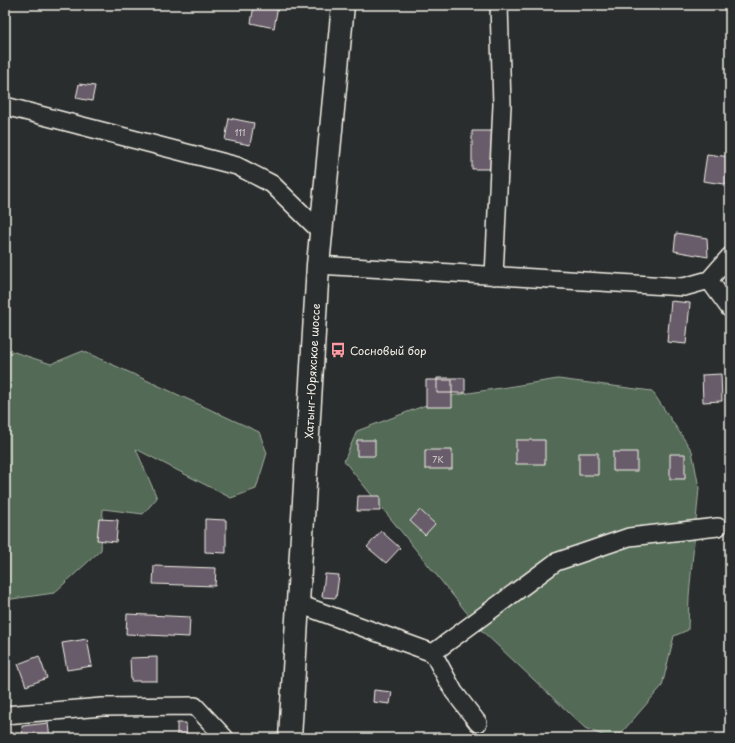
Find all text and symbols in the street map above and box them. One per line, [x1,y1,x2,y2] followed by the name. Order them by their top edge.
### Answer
[235,125,245,139] house number: 111
[300,303,324,439] street label: Хатынг-Юряхское шоссе
[329,341,347,359] bus stop icon: Сосновый бор
[350,342,427,359] place label: Сосновый бор
[432,452,444,466] house number: 7К

